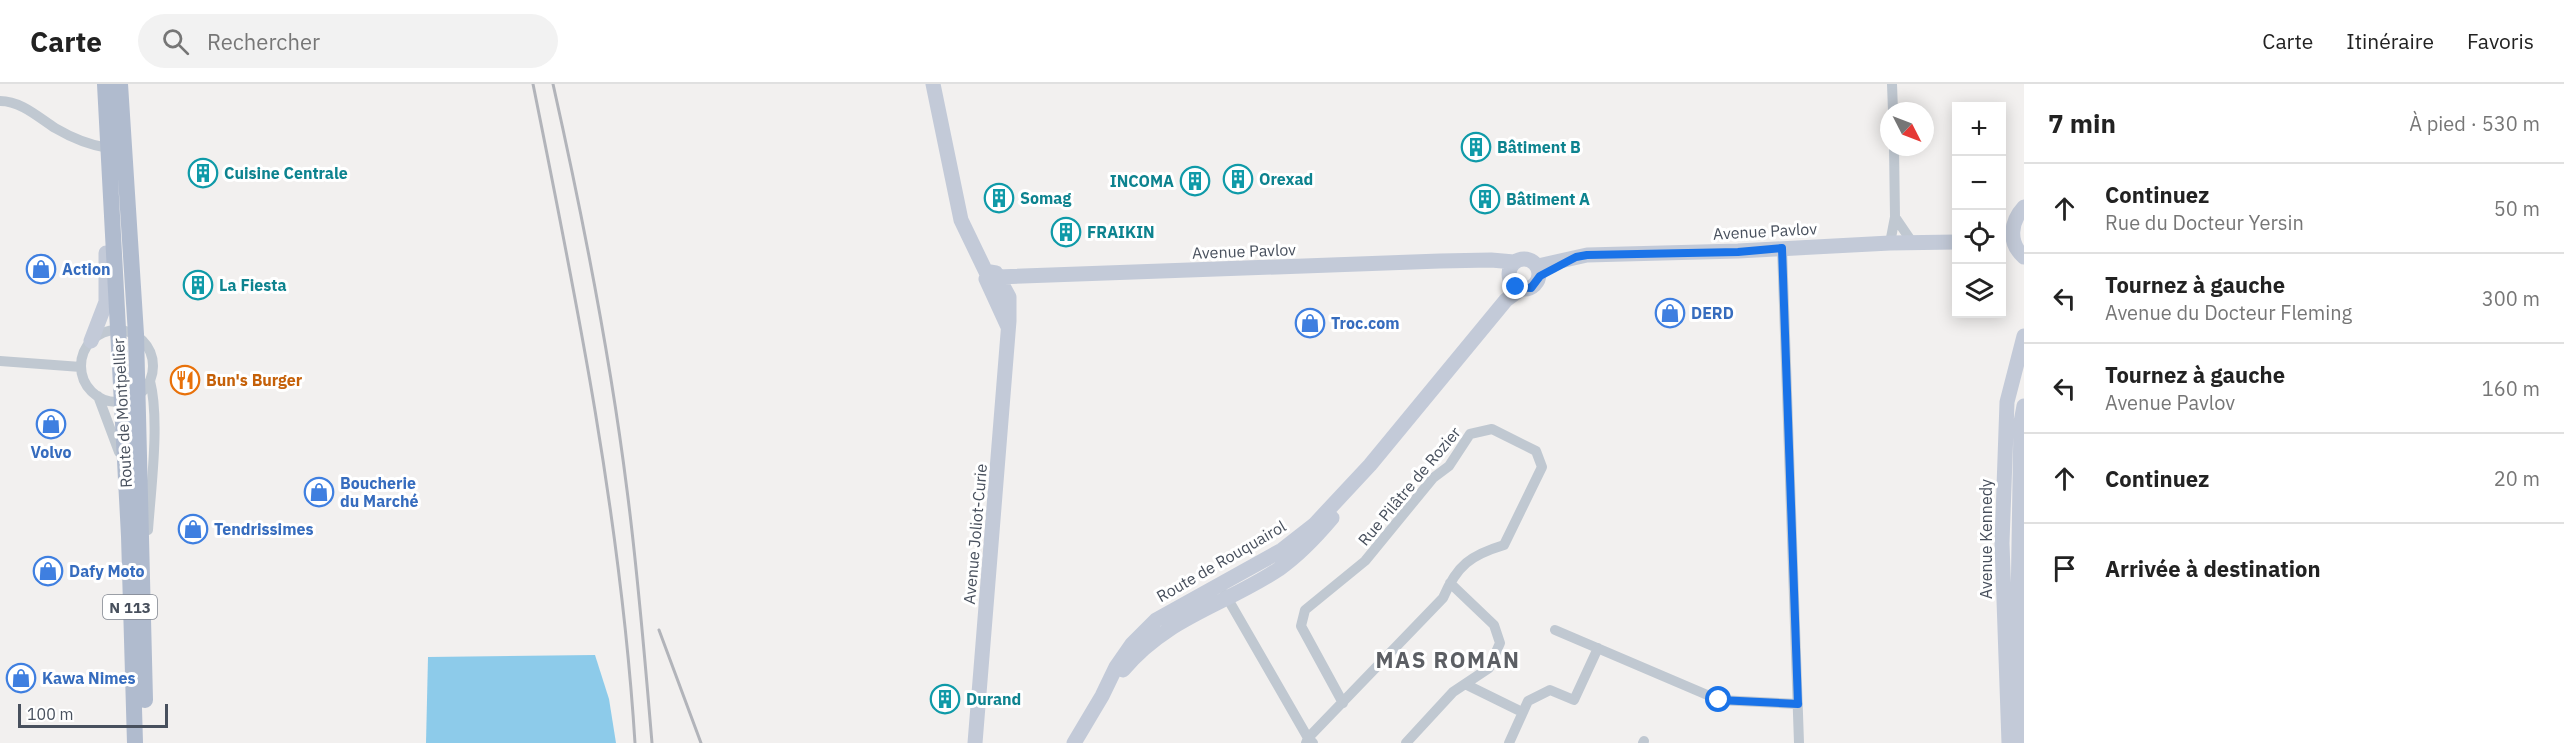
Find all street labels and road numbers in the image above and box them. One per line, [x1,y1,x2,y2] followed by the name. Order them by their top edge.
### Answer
[1713,218,1818,244] street label: Avenue Pavlov
[1192,239,1296,263] street label: Avenue Pavlov
[108,337,136,488] street label: Route de Montpellier
[1353,422,1465,550] street label: Rue Pilâtre de Rozier
[959,463,991,605] street label: Avenue Joliot-Curie
[1976,479,1996,599] street label: Avenue Kennedy
[1153,516,1289,606] street label: Route de Rouquairol
[103,595,157,619] road number: N 113

